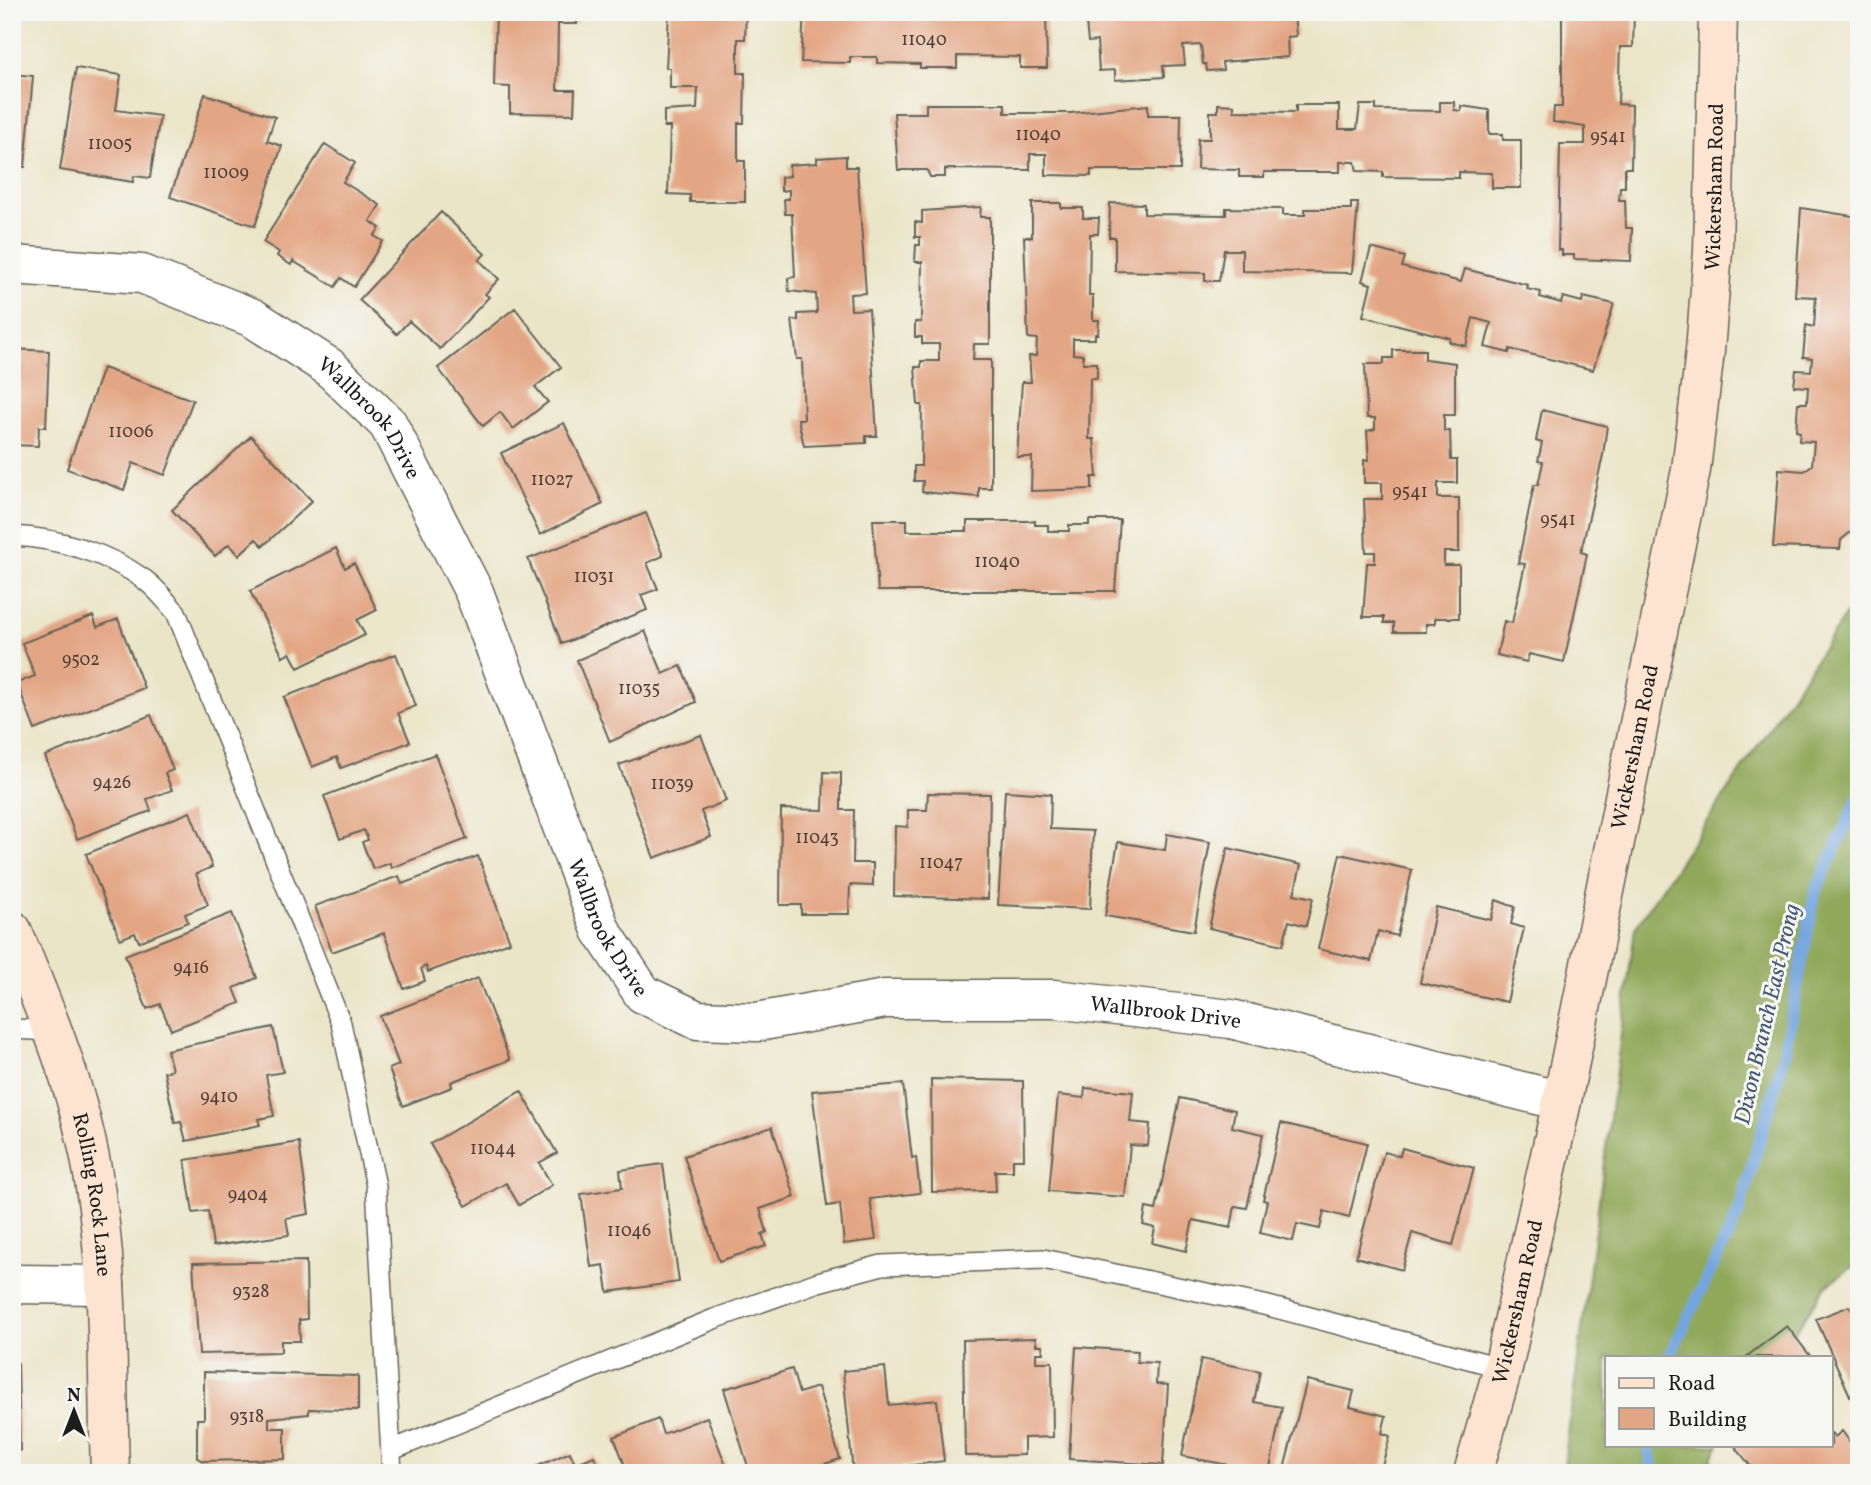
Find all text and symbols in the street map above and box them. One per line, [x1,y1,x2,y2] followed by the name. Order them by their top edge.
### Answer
[901,28,947,53] house number: 11040
[1698,103,1732,272] street label: Wickersham Road
[1015,123,1061,148] house number: 11040
[1590,125,1626,150] house number: 9541
[88,132,132,157] house number: 11005
[203,161,249,186] house number: 11009
[312,351,427,485] street label: Wallbrook Drive
[108,420,154,445] house number: 11006
[531,468,573,493] house number: 11027
[1392,480,1428,505] house number: 9541
[1540,508,1576,533] house number: 9541
[974,550,1020,575] house number: 11040
[574,565,614,590] house number: 11031
[62,648,100,673] house number: 9502
[1605,662,1667,832] street label: Wickersham Road
[618,677,660,702] house number: 11035
[93,771,131,796] house number: 9426
[651,772,693,797] house number: 11039
[795,826,839,851] house number: 11043
[919,851,963,876] house number: 11047
[560,855,654,1003] street label: Wallbrook Drive
[1727,901,1809,1128] water label: Dixon Branch East Prong
[173,956,209,981] house number: 9416
[1088,990,1244,1037] street label: Wallbrook Drive
[200,1085,238,1110] house number: 9410
[64,1110,118,1278] street label: Rolling Rock Lane
[470,1137,516,1162] house number: 11044
[228,1183,268,1208] house number: 9404
[1486,1217,1551,1388] street label: Wickersham Road
[607,1219,651,1244] house number: 11046
[232,1280,270,1305] house number: 9328
[1605,1356,1832,1446] legend
[1668,1370,1715,1399] text: Road
[38,1376,108,1446] north arrow
[67,1383,81,1409] text: N
[230,1405,264,1430] house number: 9318
[1668,1406,1747,1435] text: Building

